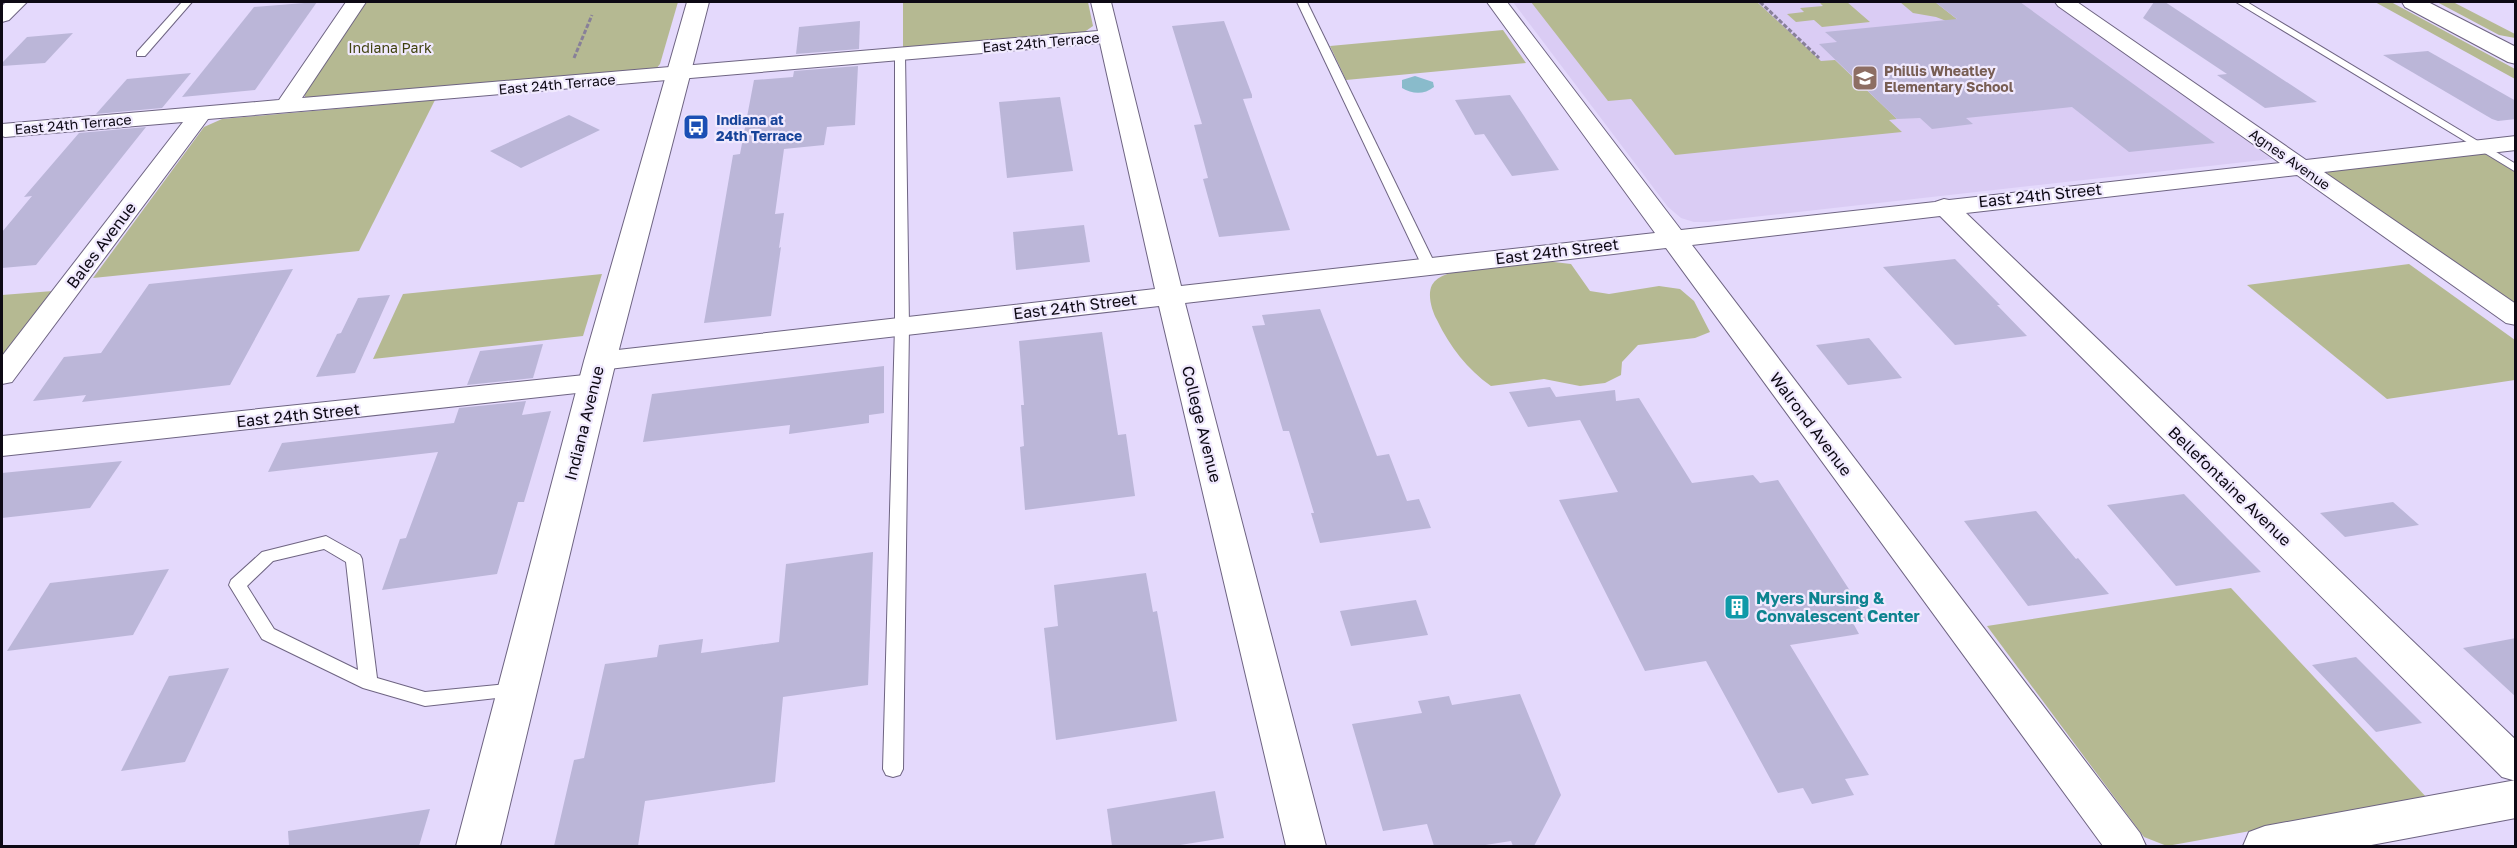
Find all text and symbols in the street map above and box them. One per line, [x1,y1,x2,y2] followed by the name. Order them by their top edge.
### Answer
[982,28,1100,56] street label: East 24th Terrace
[348,39,432,56] park label: Indiana Park
[1884,62,2014,95] place label: Phillis Wheatley Elementary School
[1850,63,1880,93] school or university icon: Phillis Wheatley Elementary School
[498,70,616,98] street label: East 24th Terrace
[14,110,132,138] street label: East 24th Terrace
[716,111,802,144] place label: Indiana at 24th Terrace
[681,112,711,142] bus stop icon: Indiana at 24th Terrace
[2246,125,2334,193] street label: Agnes Avenue
[1977,179,2103,211] street label: East 24th Street
[62,198,140,292] street label: Bales Avenue
[1494,234,1620,268] street label: East 24th Street
[1012,289,1138,323] street label: East 24th Street
[560,364,608,482] street label: Indiana Avenue
[1178,364,1226,484] street label: College Avenue
[1765,368,1857,480] street label: Walrond Avenue
[235,399,361,431] street label: East 24th Street
[2164,422,2296,550] street label: Bellefontaine Avenue
[1756,588,1920,626] place label: Myers Nursing & Convalescent Center
[1722,592,1752,622] building icon: Myers Nursing & Convalescent Center

